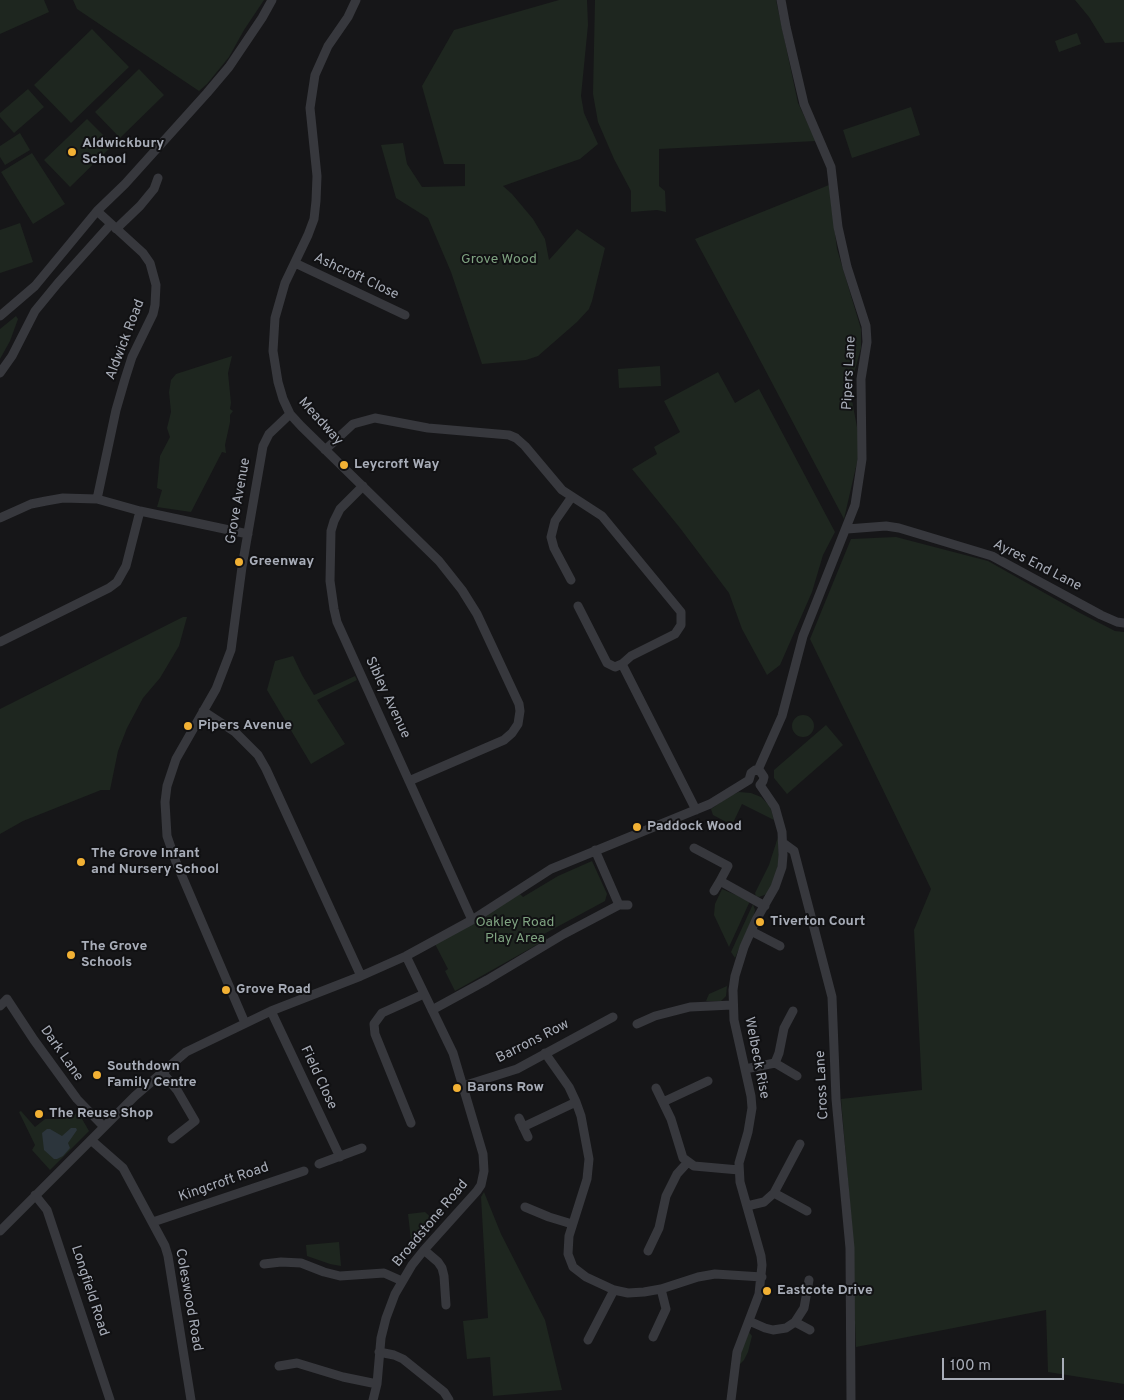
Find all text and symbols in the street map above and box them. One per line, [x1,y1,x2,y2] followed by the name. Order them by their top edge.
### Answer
[82,136,164,168] place label: Aldwickbury School
[66,146,78,158] marker: Aldwickbury School
[311,250,401,304] street label: Ashcroft Close
[461,252,537,268] park label: Grove Wood
[103,297,149,383] street label: Aldwick Road
[840,335,860,411] street label: Pipers Lane
[294,395,346,449] street label: Meadway
[223,457,255,545] street label: Grove Avenue
[354,457,439,473] place label: Leycroft Way
[338,459,350,471] marker: Leycroft Way
[990,536,1084,596] street label: Ayres End Lane
[249,554,314,570] place label: Greenway
[233,556,245,568] marker: Greenway
[361,654,413,742] street label: Sibley Avenue
[198,718,292,734] place label: Pipers Avenue
[182,720,194,732] marker: Pipers Avenue
[647,819,742,835] place label: Paddock Wood
[631,821,643,833] marker: Paddock Wood
[91,846,219,879] place label: The Grove Infant and Nursery School
[75,856,87,868] marker: The Grove Infant and Nursery School
[770,914,865,930] place label: Tiverton Court
[476,915,554,948] park label: Oakley Road Play Area
[754,916,766,928] marker: Tiverton Court
[81,939,147,972] place label: The Grove Schools
[65,949,77,961] marker: The Grove Schools
[236,982,311,998] place label: Grove Road
[220,984,232,996] marker: Grove Road
[494,1016,572,1068] street label: Barrons Row
[740,1016,772,1100] street label: Welbeck Rise
[36,1023,86,1085] street label: Dark Lane
[296,1044,340,1112] street label: Field Close
[813,1050,833,1120] street label: Cross Lane
[107,1059,196,1092] place label: Southdown Family Centre
[91,1069,103,1081] marker: Southdown Family Centre
[467,1080,544,1096] place label: Barons Row
[451,1082,463,1094] marker: Barons Row
[49,1106,153,1122] place label: The Reuse Shop
[33,1108,45,1120] marker: The Reuse Shop
[177,1160,271,1206] street label: Kingcroft Road
[390,1177,472,1271] street label: Broadstone Road
[66,1243,112,1339] street label: Longfield Road
[171,1247,205,1353] street label: Coleswood Road
[777,1283,873,1299] place label: Eastcote Drive
[761,1285,773,1297] marker: Eastcote Drive
[944,1348,1066,1380] scale bar
[950,1357,991,1376] text: 100 m

